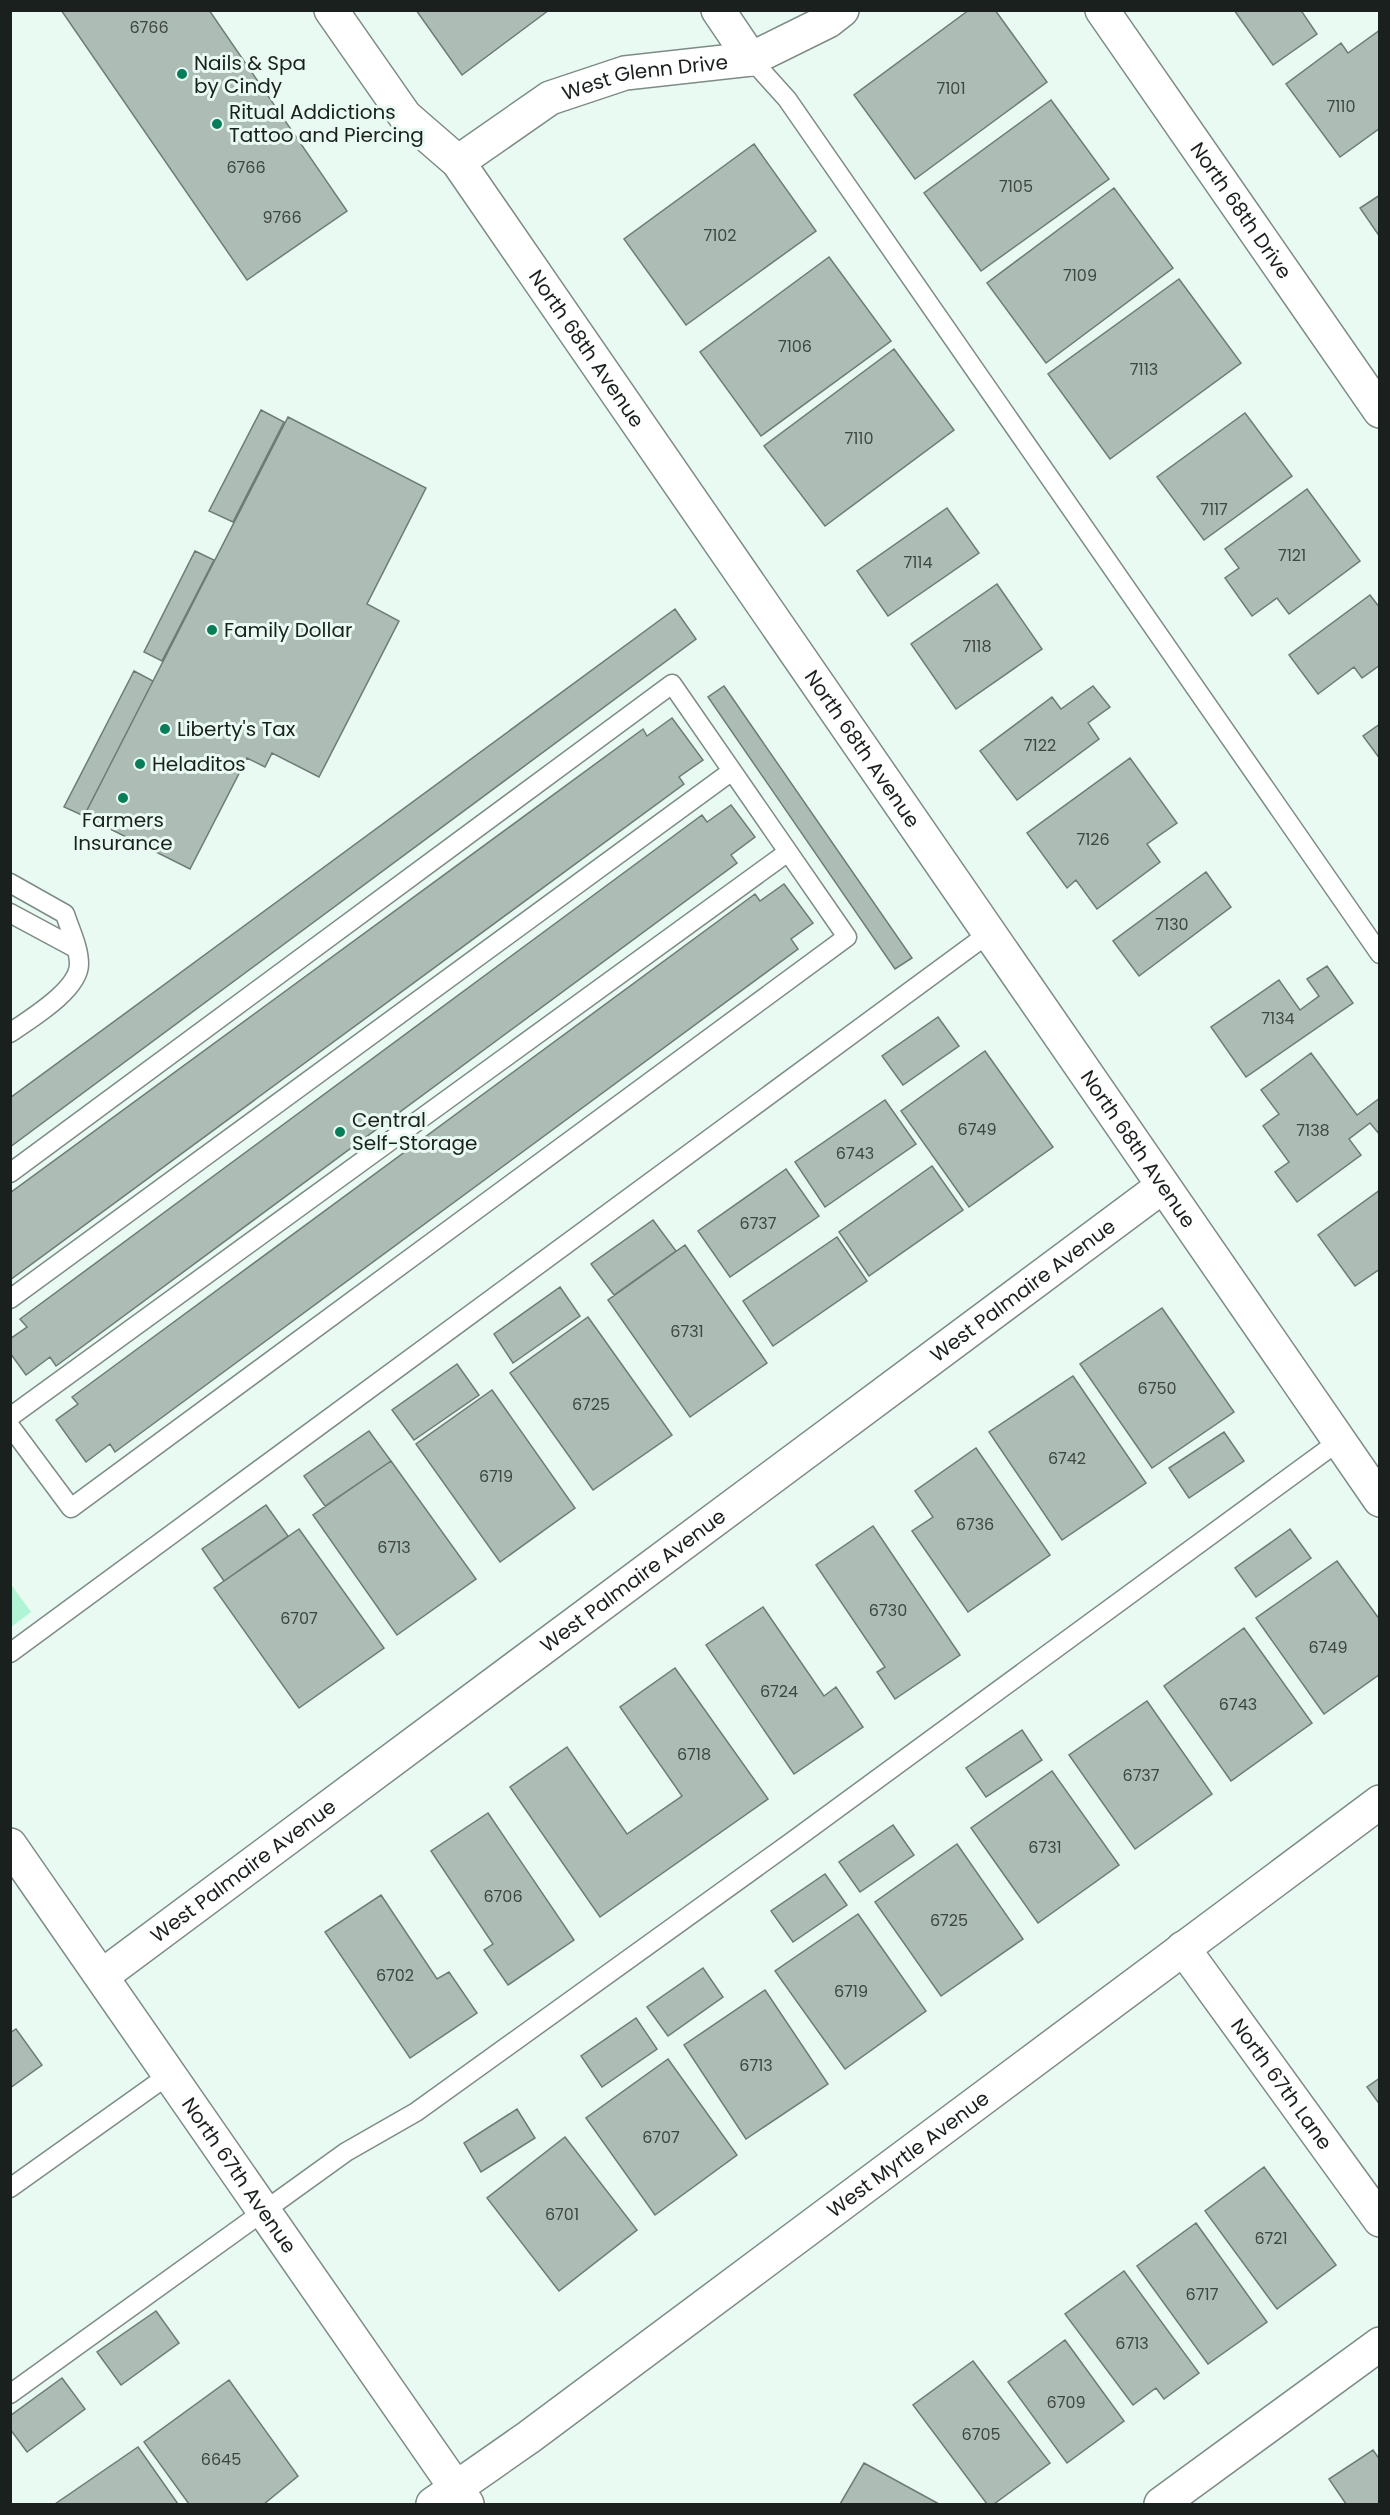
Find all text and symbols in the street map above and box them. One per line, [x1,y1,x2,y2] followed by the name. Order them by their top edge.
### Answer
[129,16,169,39] house number: 6766
[558,48,729,107] street label: West Glenn Drive
[194,49,306,100] place label: Nails & Spa by Cindy
[175,67,189,81] marker: Nails & Spa by Cindy
[936,77,966,100] house number: 7101
[1326,95,1356,118] house number: 7110
[229,98,424,149] place label: Ritual Addictions Tattoo and Piercing
[210,117,224,131] marker: Ritual Addictions Tattoo and Piercing
[1184,137,1298,285] street label: North 68th Drive
[226,156,266,179] house number: 6766
[999,175,1033,198] house number: 7105
[262,206,302,229] house number: 9766
[703,224,737,247] house number: 7102
[522,264,651,433] street label: North 68th Avenue
[1063,264,1097,287] house number: 7109
[778,335,812,358] house number: 7106
[1130,358,1158,381] house number: 7113
[844,427,874,450] house number: 7110
[1200,498,1228,521] house number: 7117
[1278,544,1306,567] house number: 7121
[903,551,933,574] house number: 7114
[224,616,352,644] place label: Family Dollar
[205,623,219,637] marker: Family Dollar
[962,635,992,658] house number: 7118
[798,664,927,833] street label: North 68th Avenue
[177,715,296,743] place label: Liberty's Tax
[158,722,172,736] marker: Liberty's Tax
[1024,734,1056,757] house number: 7122
[152,750,246,778] place label: Heladitos
[133,757,147,771] marker: Heladitos
[116,791,130,805] marker: Farmers Insurance
[73,806,173,857] place label: Farmers Insurance
[1076,828,1110,851] house number: 7126
[1155,913,1189,936] house number: 7130
[1261,1007,1295,1030] house number: 7134
[1074,1065,1202,1233] street label: North 68th Avenue
[352,1106,477,1157] place label: Central Self-Storage
[957,1118,997,1141] house number: 6749
[1296,1119,1330,1142] house number: 7138
[333,1125,347,1139] marker: Central Self-Storage
[836,1142,874,1165] house number: 6743
[739,1212,777,1235] house number: 6737
[924,1212,1121,1369] street label: West Palmaire Avenue
[670,1320,704,1343] house number: 6731
[1138,1377,1177,1400] house number: 6750
[572,1393,610,1416] house number: 6725
[1048,1447,1086,1470] house number: 6742
[479,1465,513,1488] house number: 6719
[535,1502,731,1659] street label: West Palmaire Avenue
[956,1513,994,1536] house number: 6736
[377,1536,411,1559] house number: 6713
[869,1599,907,1622] house number: 6730
[280,1607,318,1630] house number: 6707
[1308,1636,1348,1659] house number: 6749
[760,1680,798,1703] house number: 6724
[1219,1693,1257,1716] house number: 6743
[677,1743,711,1766] house number: 6718
[1122,1764,1160,1787] house number: 6737
[145,1793,342,1949] street label: West Palmaire Avenue
[1028,1836,1062,1859] house number: 6731
[483,1885,523,1908] house number: 6706
[930,1909,968,1932] house number: 6725
[376,1964,414,1987] house number: 6702
[834,1980,868,2003] house number: 6719
[1224,2013,1339,2156] street label: North 67th Lane
[739,2054,773,2077] house number: 6713
[821,2084,995,2224] street label: West Myrtle Avenue
[175,2092,303,2259] street label: North 67th Avenue
[642,2126,680,2149] house number: 6707
[545,2203,579,2226] house number: 6701
[1254,2227,1288,2250] house number: 6721
[1186,2283,1219,2306] house number: 6717
[1115,2332,1149,2355] house number: 6713
[1046,2391,1086,2414] house number: 6709
[962,2423,1001,2446] house number: 6705
[201,2448,241,2471] house number: 6645

